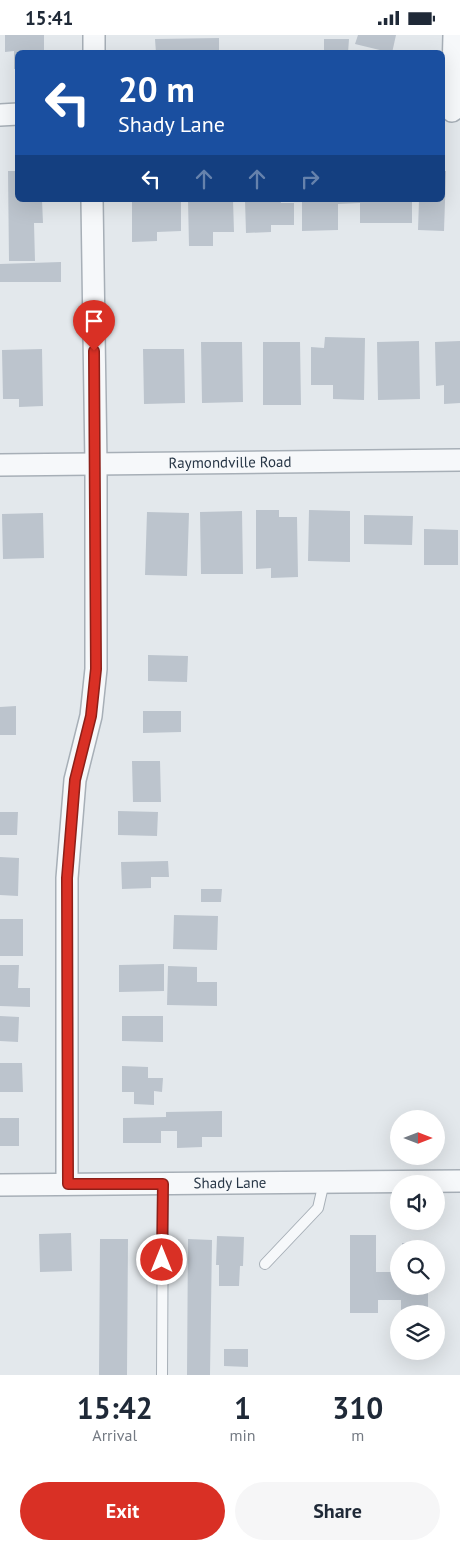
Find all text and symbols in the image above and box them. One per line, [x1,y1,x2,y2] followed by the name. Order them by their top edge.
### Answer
[25,6,73,30] text: 15:41
[118,66,195,112] text: 20 m
[35,70,100,135] icon: left
[118,110,225,138] text: Shady Lane
[137,165,165,193] icon: left
[190,165,218,193] icon: ahead
[243,165,271,193] icon: ahead
[296,165,324,193] icon: right
[73,300,115,351] pin
[80,307,108,335] icon: arrive
[168,452,292,472] street label: Raymondville Road
[390,1110,445,1165] north arrow
[390,1110,445,1360] map controls
[193,1173,267,1192] street label: Shady Lane
[390,1175,445,1230] button: sound
[135,1233,187,1285] position arrow
[390,1240,445,1295] button: search
[390,1305,445,1360] button: layers
[77,1388,153,1427] text: 15:42
[234,1388,251,1427] text: 1
[332,1388,383,1427] text: 310
[92,1425,137,1445] text: Arrival
[230,1425,256,1445] text: min
[351,1425,364,1445] text: m
[20,1482,225,1540] button: Exit
[235,1482,440,1540] button: Share

